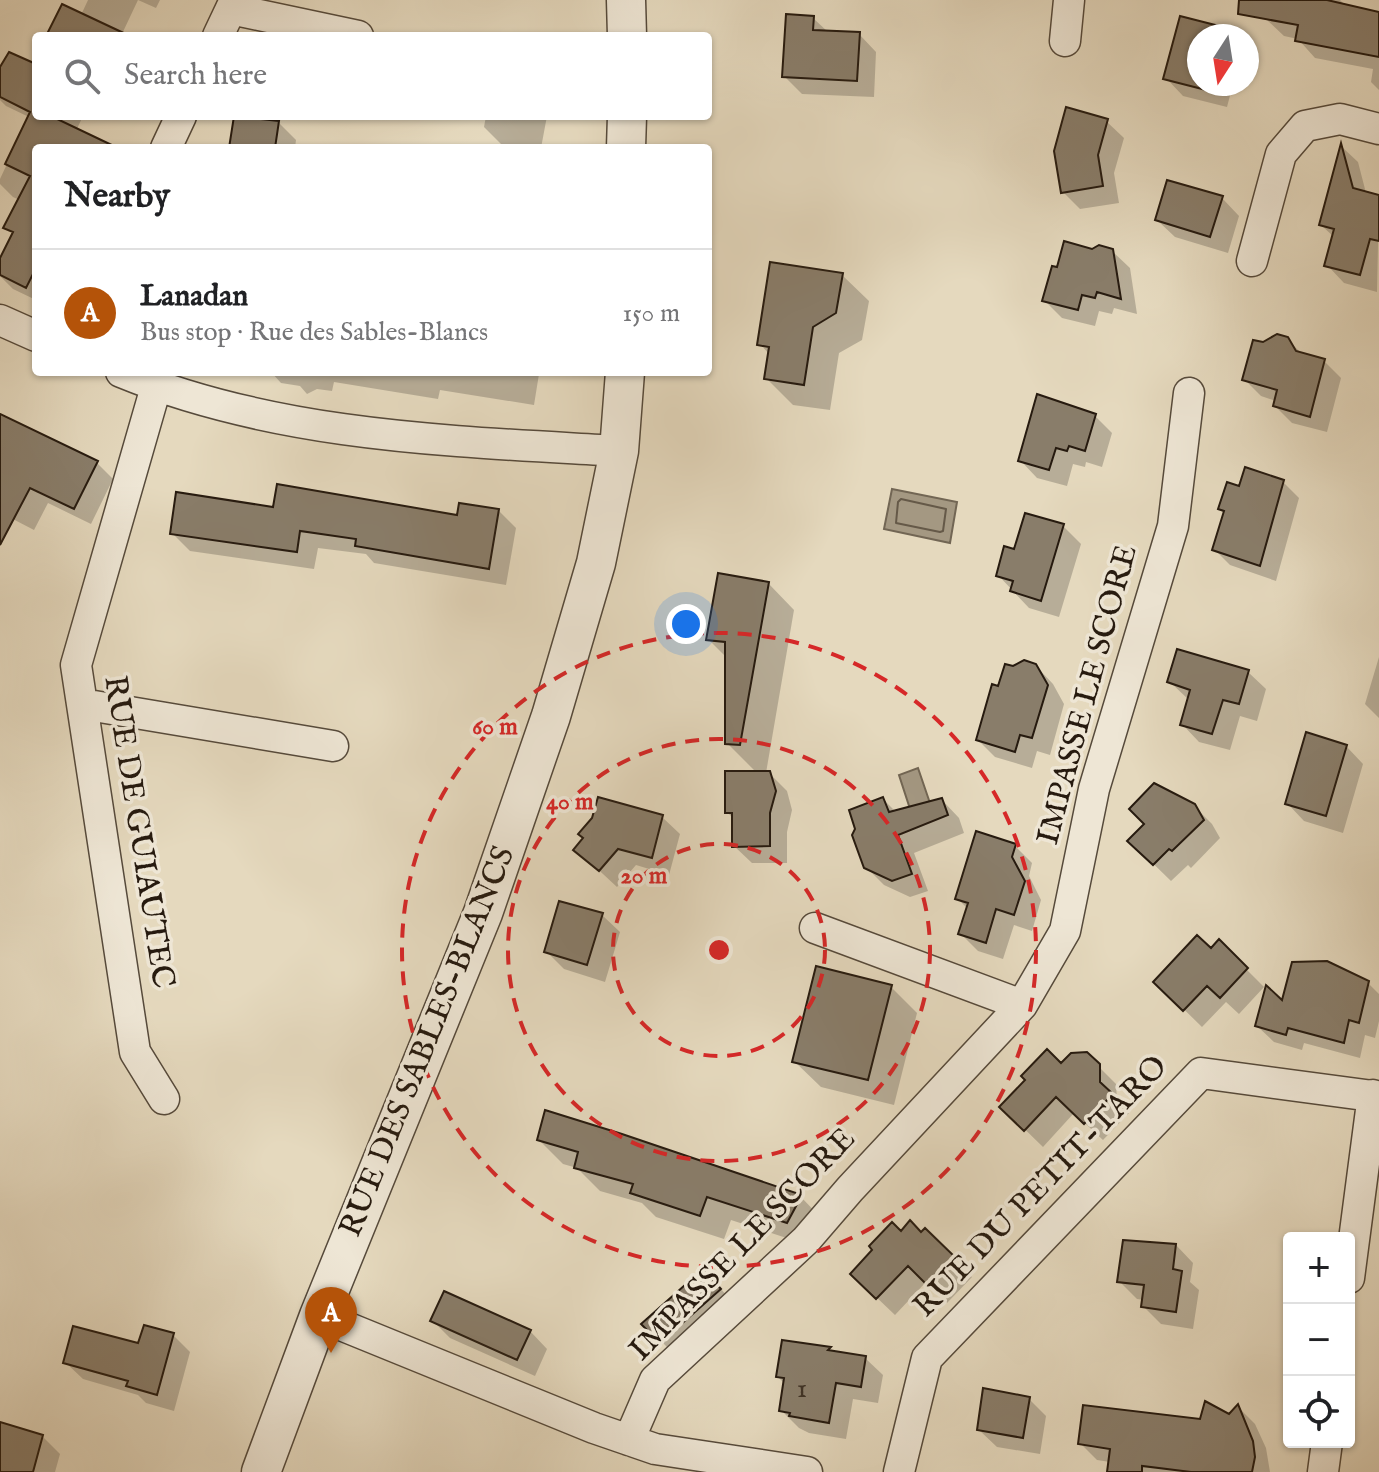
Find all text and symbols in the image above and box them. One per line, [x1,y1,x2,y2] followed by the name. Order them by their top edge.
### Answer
[1187,24,1259,96] north arrow
[32,32,712,120] search box
[60,54,104,98] icon: search
[124,57,267,95] text: Search here
[64,175,170,218] text: Nearby
[140,278,248,316] text: Lanadan
[81,297,99,330] text: A
[622,297,680,330] text: 150 m
[140,316,488,349] text: Bus stop · Rue des Sables-Blancs
[1028,541,1148,849] street label: IMPASSE LE SCORE
[666,604,706,644] your location
[93,673,183,991] street label: RUE DE GUIAUTEC
[472,712,518,743] text: 60 m
[546,787,594,818] text: 40 m
[331,841,525,1243] street label: RUE DES SABLES-BLANCS
[621,861,668,892] text: 20 m
[705,936,733,964] centre of rings
[905,1047,1177,1327] street label: RUE DU PETIT-TARO
[621,1120,865,1370] street label: IMPASSE LE SCORE
[1283,1232,1355,1448] map controls
[1283,1232,1355,1304] button: +
[305,1287,357,1353] pin: A
[1283,1304,1355,1376] button: −
[797,1372,807,1407] house number: 1
[1283,1376,1355,1448] button: locate

